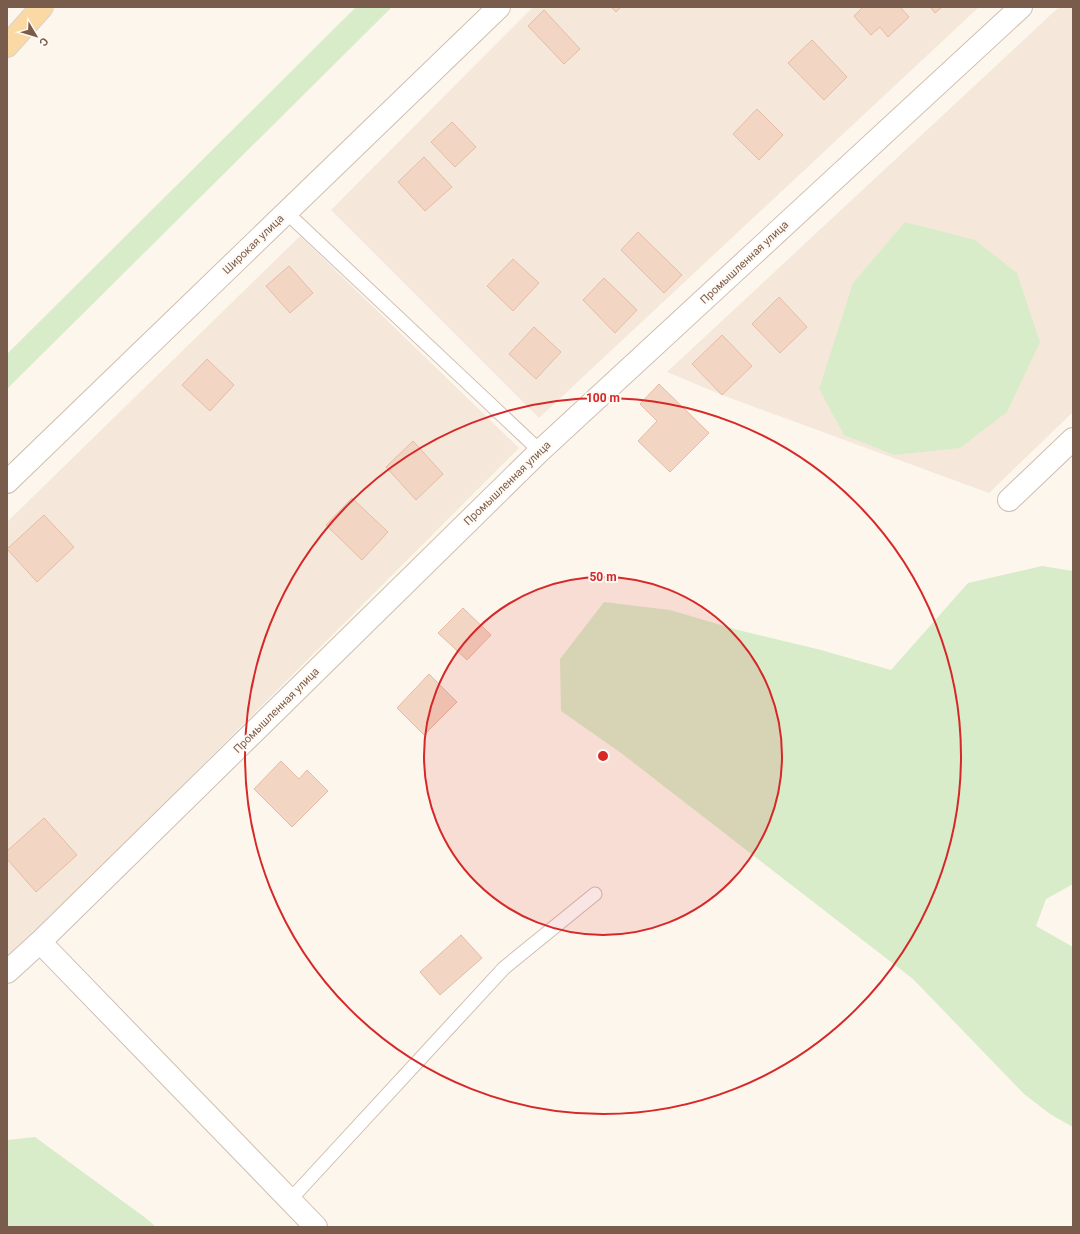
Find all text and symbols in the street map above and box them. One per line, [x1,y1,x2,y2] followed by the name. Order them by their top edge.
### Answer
[16,16,56,56] north arrow
[36,35,51,49] text: С
[220,212,287,277] street label: Широкая улица
[698,218,791,307] street label: Промышленная улица
[586,391,620,405] text: 100 m
[461,438,553,528] street label: Промышленная улица
[589,570,617,584] text: 50 m
[231,665,322,756] street label: Промышленная улица
[596,749,610,763] centre of rings

